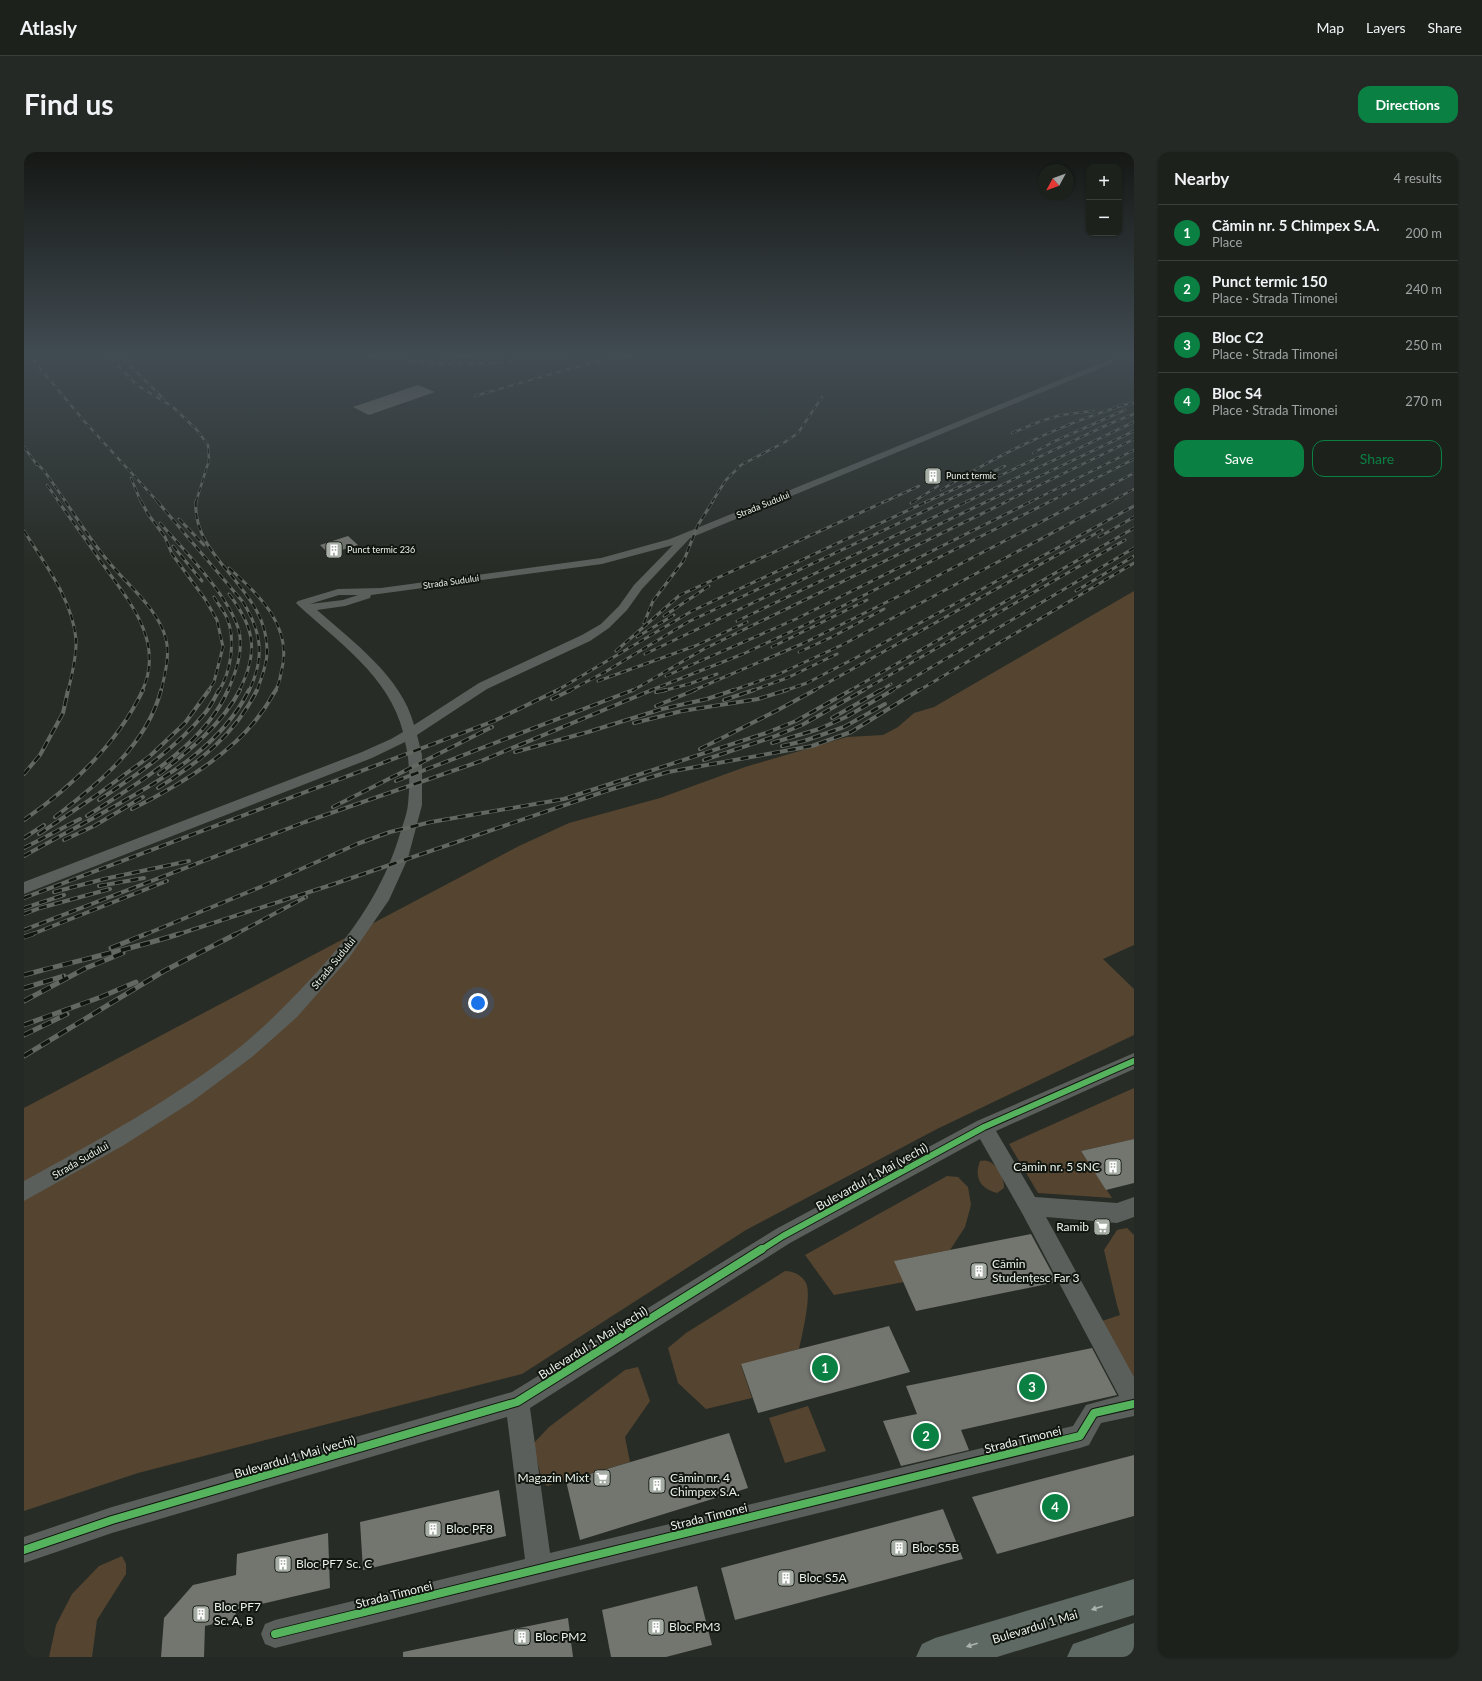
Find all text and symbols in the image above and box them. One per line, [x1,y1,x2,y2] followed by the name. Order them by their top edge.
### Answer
[20,16,77,39] text: Atlasly
[1316,19,1344,36] text: Map
[1366,19,1406,36] text: Layers
[1428,19,1462,36] text: Share
[1358,86,1458,123] button: Directions
[24,87,114,121] text: Find us
[1038,164,1074,200] north arrow
[1086,164,1122,236] map controls
[1086,164,1122,200] button: +
[1174,168,1229,189] text: Nearby
[1394,170,1442,186] text: 4 results
[1086,200,1122,236] button: −
[1212,216,1379,234] text: Cămin nr. 5 Chimpex S.A.
[1183,225,1191,241] text: 1
[1405,225,1442,241] text: 200 m
[1212,234,1242,250] text: Place
[1212,272,1327,290] text: Punct termic 150
[1183,281,1191,297] text: 2
[1405,281,1442,297] text: 240 m
[1212,290,1338,306] text: Place · Strada Timonei
[1212,328,1264,346] text: Bloc C2
[1183,337,1191,353] text: 3
[1405,337,1442,353] text: 250 m
[1212,346,1338,362] text: Place · Strada Timonei
[1212,384,1262,402] text: Bloc S4
[1183,393,1191,409] text: 4
[1405,393,1442,409] text: 270 m
[1212,402,1338,418] text: Place · Strada Timonei
[1174,440,1304,477] button: Save
[1312,440,1442,477] button: Share
[923,466,943,486] building icon: Punct termic
[946,470,997,481] place label: Punct termic
[735,489,791,520] street label: Strada Sudului
[324,540,344,560] building icon: Punct termic 236
[347,544,415,555] place label: Punct termic 236
[422,572,480,591] street label: Strada Sudului
[309,935,357,991] street label: Strada Sudului
[468,993,488,1013] your location
[50,1139,110,1181] street label: Strada Sudului
[813,1140,930,1214] street label: Bulevardul 1 Mai (vechi)
[1103,1157,1123,1177] building icon: Cămin nr. 5 SNC
[1013,1159,1100,1174] place label: Cămin nr. 5 SNC
[1092,1217,1112,1237] supermarket icon: Ramib
[1056,1219,1089,1234] place label: Ramib
[992,1256,1080,1285] place label: Cămin Studențesc Far 3
[969,1261,989,1281] building icon: Cămin Studențesc Far 3
[536,1303,650,1382] street label: Bulevardul 1 Mai (vechi)
[812,1353,838,1383] pin: 1
[1019,1372,1045,1402] pin: 3
[913,1421,939,1451] pin: 2
[983,1423,1063,1456] street label: Strada Timonei
[232,1432,357,1481] street label: Bulevardul 1 Mai (vechi)
[592,1468,612,1488] supermarket icon: Magazin Mixt
[518,1470,590,1485] place label: Magazin Mixt
[670,1470,740,1499] place label: Cămin nr. 4 Chimpex S.A.
[647,1475,667,1495] building icon: Cămin nr. 4 Chimpex S.A.
[1042,1492,1068,1522] pin: 4
[669,1500,749,1533] street label: Strada Timonei
[423,1519,443,1539] building icon: Bloc PF8
[446,1521,493,1536] place label: Bloc PF8
[889,1538,909,1558] building icon: Bloc S5B
[912,1540,960,1555] place label: Bloc S5B
[273,1554,293,1574] building icon: Bloc PF7 Sc. C
[296,1556,372,1571] place label: Bloc PF7 Sc. C
[776,1568,796,1588] building icon: Bloc S5A
[799,1570,848,1585] place label: Bloc S5A
[354,1578,434,1611] street label: Strada Timonei
[214,1599,261,1628] place label: Bloc PF7 Sc. A, B
[191,1604,211,1624] building icon: Bloc PF7 Sc. A, B
[1090,1605,1102,1611] one-way arrow
[990,1606,1080,1647] street label: Bulevardul 1 Mai
[646,1617,666,1637] building icon: Bloc PM3
[669,1619,720,1634] place label: Bloc PM3
[512,1627,532,1647] building icon: Bloc PM2
[535,1629,586,1644] place label: Bloc PM2
[966,1642,978,1648] one-way arrow

